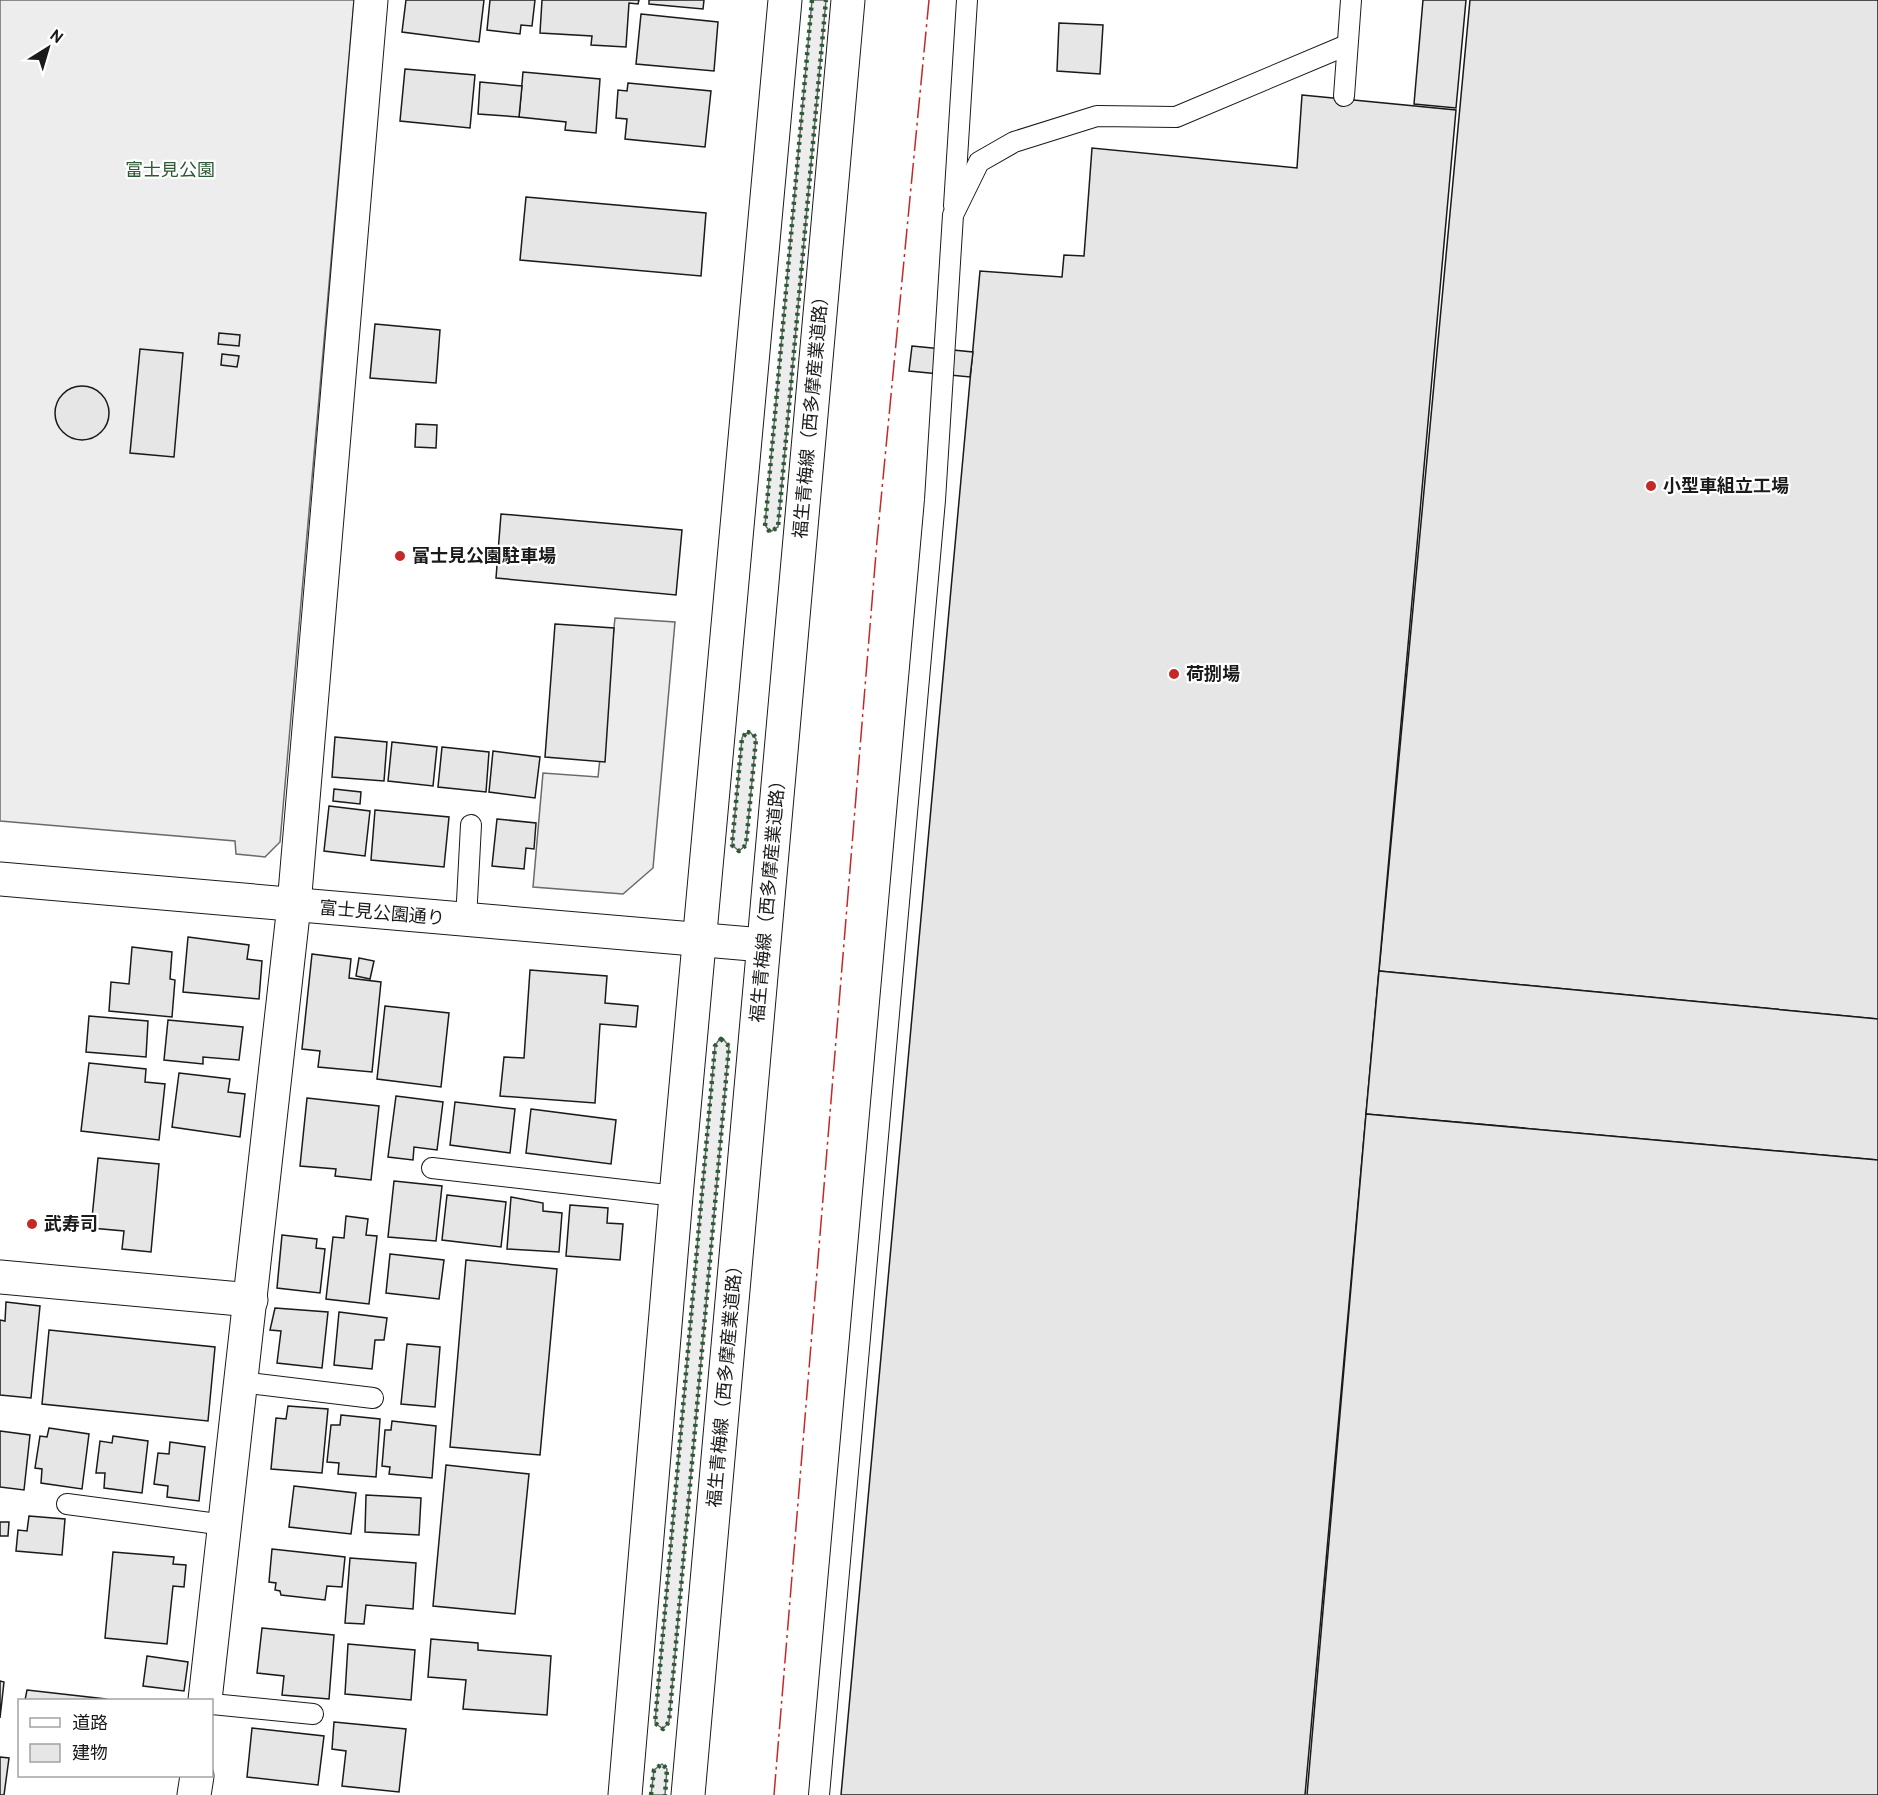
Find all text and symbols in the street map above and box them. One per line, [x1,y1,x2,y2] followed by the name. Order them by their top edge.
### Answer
[18,18,78,78] north arrow
[45,26,66,49] text: N
[125,160,215,183] park label: 富士見公園
[790,287,835,540] street label: 福生青梅線（西多摩産業道路）
[1663,476,1789,499] place label: 小型車組立工場
[1644,479,1658,493] marker: 小型車組立工場
[412,546,556,569] place label: 富士見公園駐車場
[393,549,407,563] marker: 富士見公園駐車場
[1186,664,1240,687] place label: 荷捌場
[1167,667,1181,681] marker: 荷捌場
[747,771,792,1024] street label: 福生青梅線（西多摩産業道路）
[318,898,446,931] street label: 富士見公園通り
[44,1214,98,1237] place label: 武寿司
[25,1217,39,1231] marker: 武寿司
[704,1256,749,1509] street label: 福生青梅線（西多摩産業道路）
[18,1699,213,1777] legend
[72,1713,108,1736] text: 道路
[72,1743,108,1766] text: 建物

